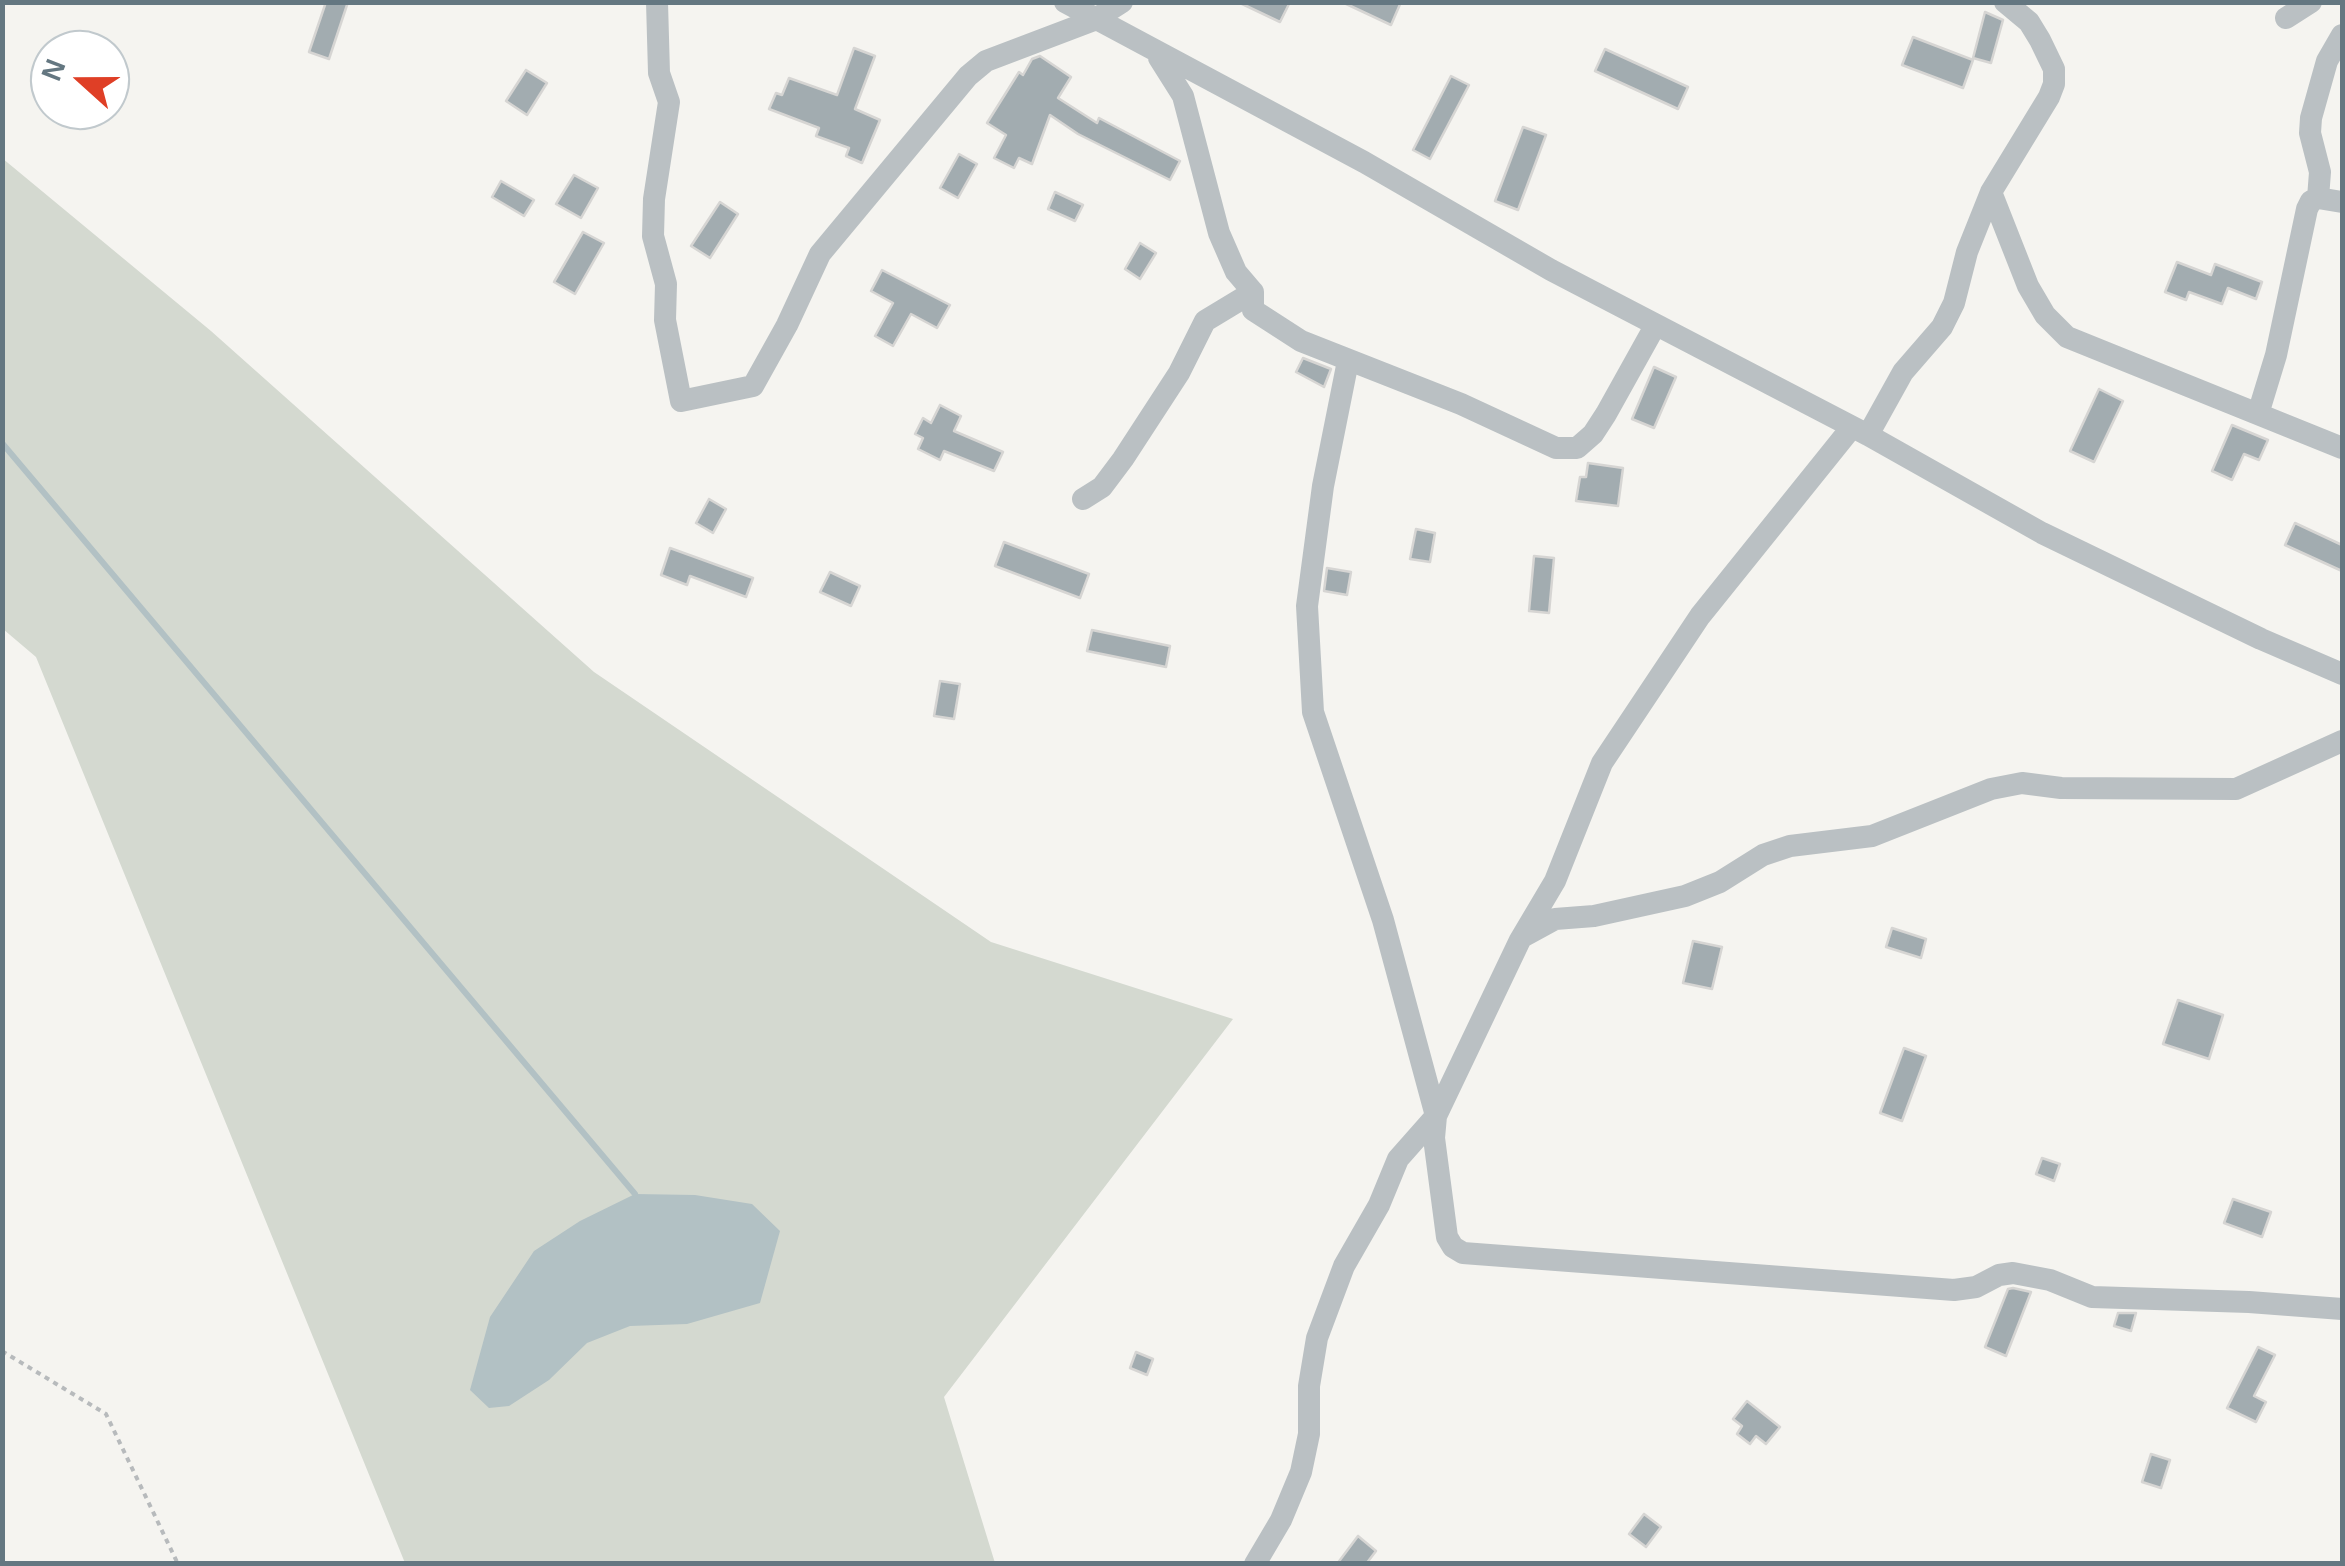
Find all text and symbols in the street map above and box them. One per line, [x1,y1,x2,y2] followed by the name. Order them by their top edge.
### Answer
[30,30,130,130] north arrow
[35,55,71,85] text: N

